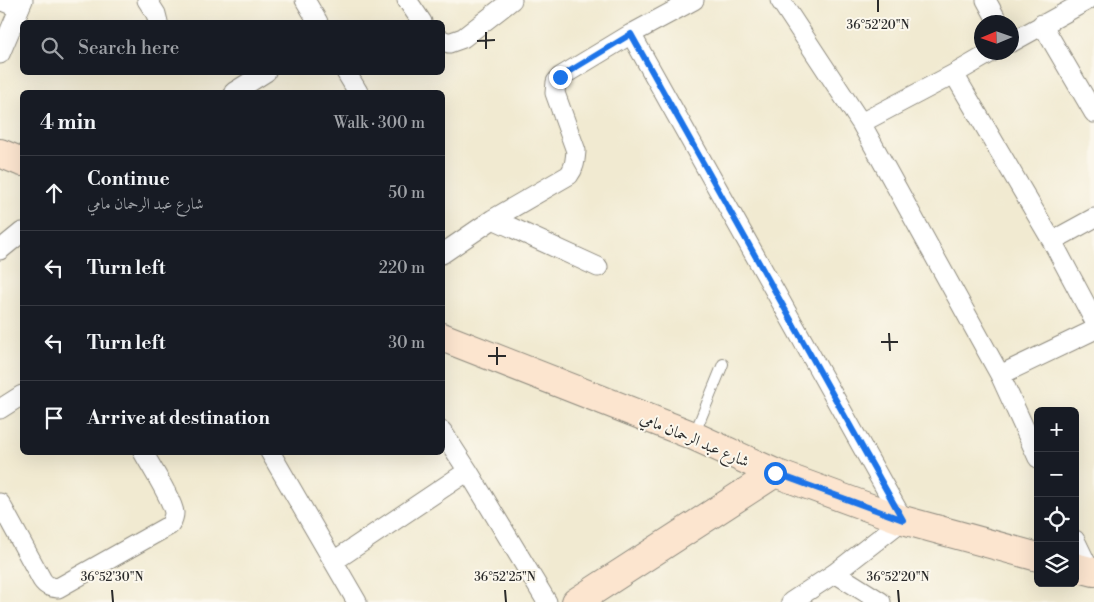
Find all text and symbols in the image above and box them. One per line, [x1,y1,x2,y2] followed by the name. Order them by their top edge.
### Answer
[974,15,1019,60] north arrow
[847,18,909,33] text: 36°52'20"N
[20,20,445,75] search box
[38,34,66,62] icon: search
[78,36,179,60] text: Search here
[549,66,572,89] route end
[40,110,96,136] text: 4 min
[334,113,425,133] text: Walk · 300 m
[87,167,170,191] text: Continue
[40,179,68,207] icon: ahead
[388,183,425,203] text: 50 m
[87,194,204,214] text: شارع عبد الرحمان مامي
[40,254,68,282] icon: left
[87,256,166,280] text: Turn left
[379,258,425,278] text: 220 m
[40,329,68,357] icon: left
[87,331,166,355] text: Turn left
[388,333,425,353] text: 30 m
[40,404,68,432] icon: arrive
[87,406,270,430] text: Arrive at destination
[1034,407,1079,587] map controls
[1034,407,1079,452] button: +
[636,408,752,475] street label: شارع عبد الرحمان مامي
[1034,452,1079,497] button: −
[764,462,787,485] route start
[1034,497,1079,542] button: locate
[1034,542,1079,587] button: layers
[81,570,143,585] text: 36°52'30"N
[474,570,536,585] text: 36°52'25"N
[867,570,929,585] text: 36°52'20"N

